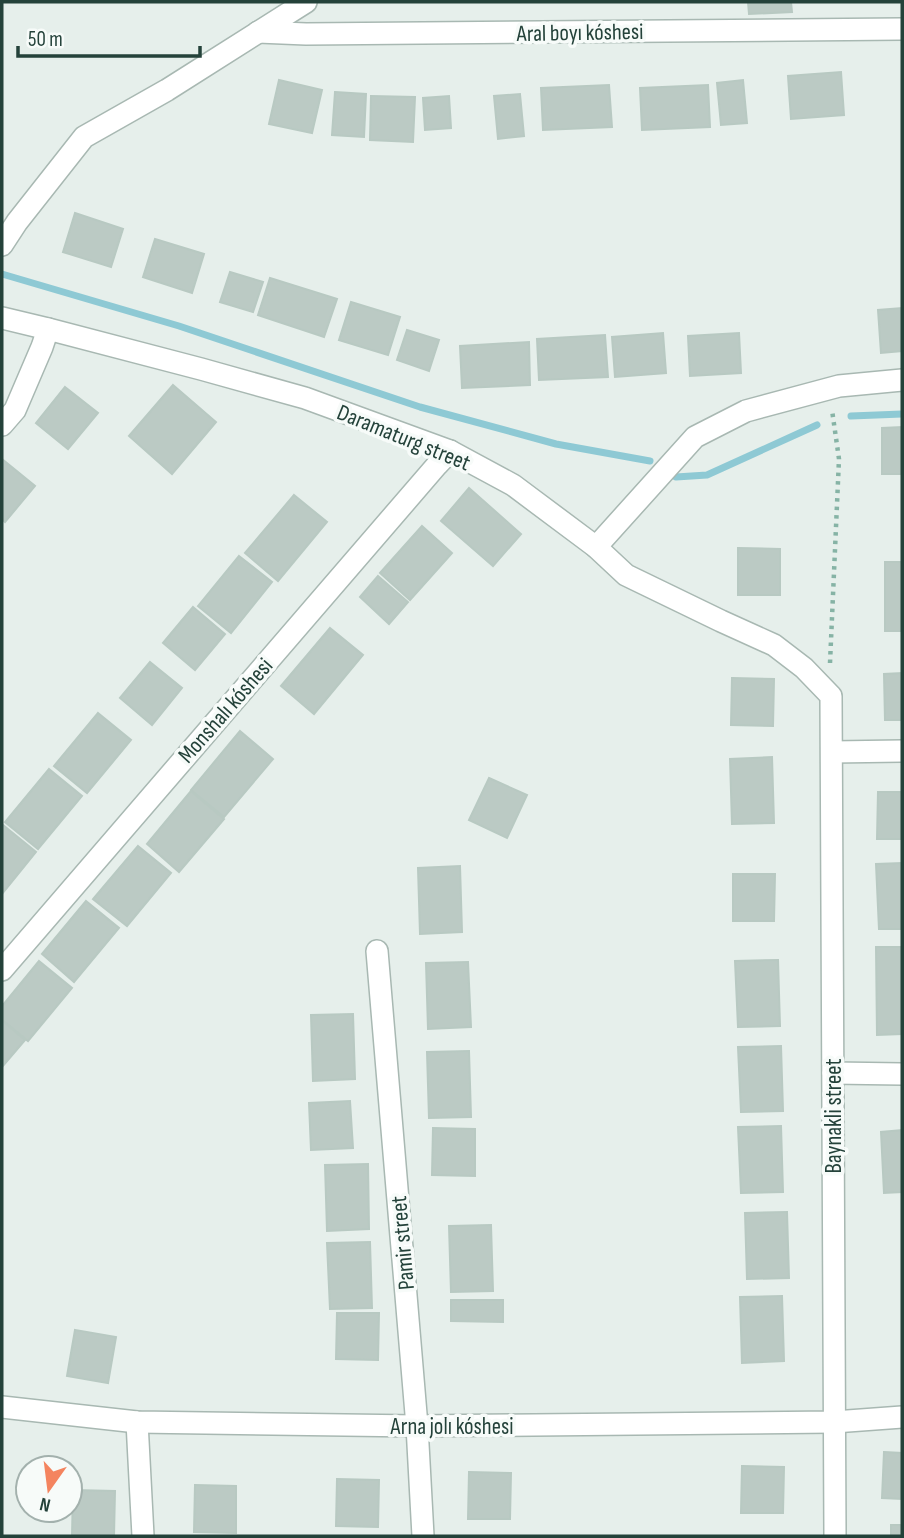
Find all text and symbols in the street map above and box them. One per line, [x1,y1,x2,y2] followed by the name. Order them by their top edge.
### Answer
[18,14,200,58] scale bar
[515,18,644,48] street label: Aral boyı kóshesi
[28,27,63,52] text: 50 m
[333,399,474,477] street label: Daramaturg street
[173,652,279,769] street label: Monshalı kóshesi
[820,1059,848,1174] street label: Baynakli street
[385,1195,421,1291] street label: Pamir street
[390,1413,513,1441] street label: Arna jolı kóshesi
[14,1454,84,1524] north arrow
[38,1492,53,1516] text: N

